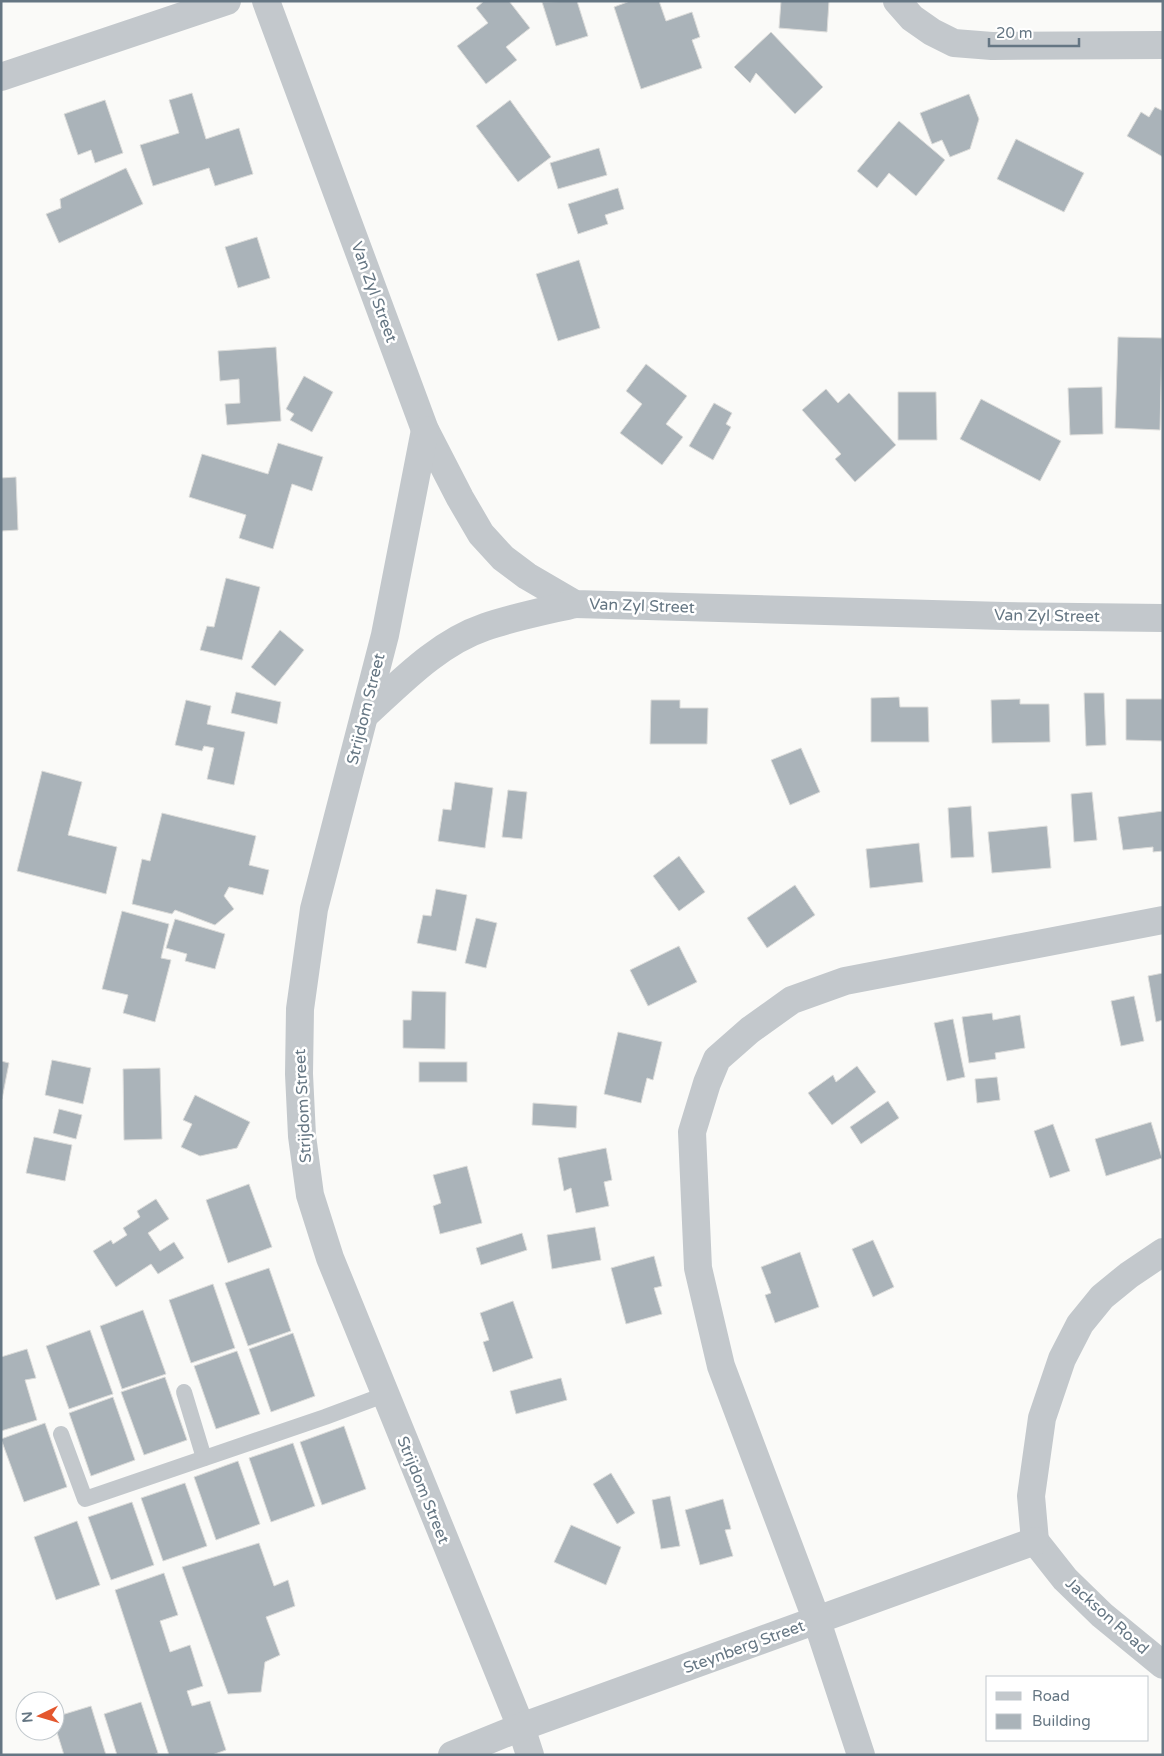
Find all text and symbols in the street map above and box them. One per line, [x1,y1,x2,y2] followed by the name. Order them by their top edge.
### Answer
[989,15,1079,47] scale bar
[996,24,1033,42] text: 20 m
[347,239,401,345] street label: Van Zyl Street
[589,594,695,618] street label: Van Zyl Street
[994,605,1100,627] street label: Van Zyl Street
[342,651,390,767] street label: Strijdom Street
[290,1048,316,1164] street label: Strijdom Street
[392,1433,454,1547] street label: Strijdom Street
[1061,1573,1153,1659] street label: Jackson Road
[681,1616,807,1678] street label: Steynberg Street
[986,1676,1149,1741] legend
[1032,1687,1070,1705] text: Road
[15,1691,65,1741] north arrow
[19,1711,37,1723] text: N
[1032,1712,1091,1730] text: Building

